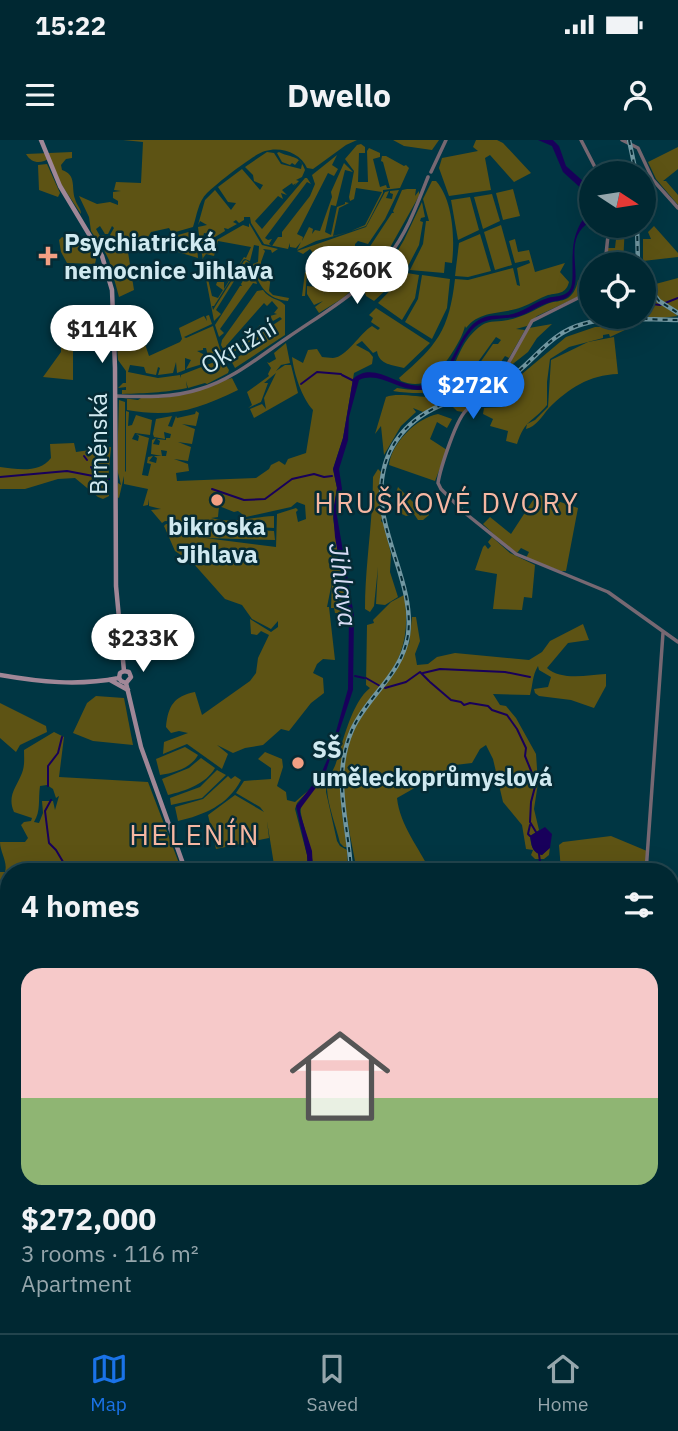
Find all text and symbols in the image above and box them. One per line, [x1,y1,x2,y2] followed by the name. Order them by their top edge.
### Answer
[35,8,106,42] text: 15:22
[287,74,391,116] text: Dwello
[21,76,59,114] icon: menu
[619,76,657,114] icon: person
[579,161,656,238] north arrow
[579,161,656,329] map controls
[64,226,273,286] place label: Psychiatrická nemocnice Jihlava
[38,246,58,266] marker: Psychiatrická nemocnice Jihlava
[308,246,406,306] pin: $260K
[579,252,656,329] button: locate
[321,254,393,284] text: $260K
[53,306,151,365] pin: $114K
[194,311,282,381] street label: Okružní
[66,313,138,343] text: $114K
[424,362,522,421] pin: $272K
[437,369,509,399] text: $272K
[82,393,114,495] street label: Brněnská
[314,484,580,521] district label: HRUŠKOVÉ DVORY
[209,492,225,508] marker: bikroska Jihlava
[168,510,266,570] place label: bikroska Jihlava
[322,541,366,629] water label: Jihlava
[94,615,192,674] pin: $233K
[107,622,179,652] text: $233K
[312,733,553,793] place label: SŠ uměleckoprůmyslová
[290,755,306,771] marker: SŠ uměleckoprůmyslová
[129,816,261,853] district label: HELENÍN
[21,886,140,925] text: 4 homes
[620,886,658,924] icon: filters
[277,1013,403,1139] icon: home
[21,1199,156,1238] text: $272,000
[21,1238,199,1268] text: 3 rooms · 116 m²
[21,1268,132,1298] text: Apartment
[90,1350,128,1416] tab: Map
[307,1350,358,1416] tab: Saved
[537,1350,588,1416] tab: Home

